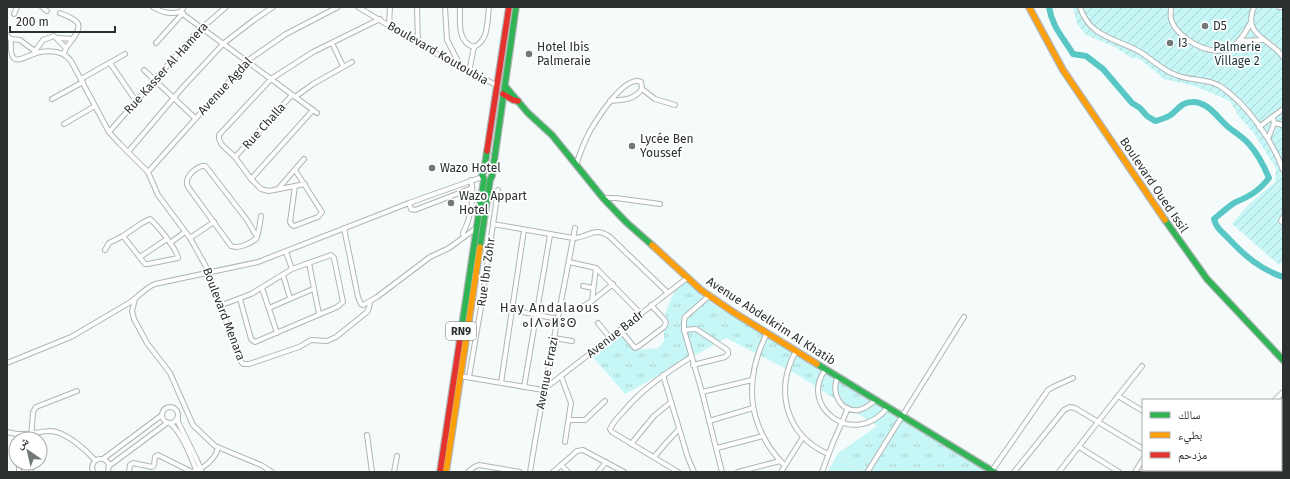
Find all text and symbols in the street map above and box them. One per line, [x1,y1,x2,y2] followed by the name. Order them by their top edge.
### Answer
[10,8,115,34] scale bar
[16,15,49,29] text: 200 m
[385,18,491,88] street label: Boulevard Koutoubia
[121,19,211,117] street label: Rue Kasser Al Hamera
[1213,19,1227,33] place label: D5
[1200,21,1210,31] marker: D5
[1178,36,1188,50] place label: I3
[1165,38,1175,48] marker: I3
[537,40,591,68] place label: Hotel Ibis Palmeraie
[1213,40,1261,68] park label: Palmerie Village 2
[524,49,534,59] marker: Hotel Ibis Palmeraie
[195,54,255,117] street label: Avenue Agdal
[240,100,288,152] street label: Rue Challa
[640,132,694,160] place label: Lycée Ben Youssef
[1117,135,1191,236] street label: Boulevard Oued Issil
[627,141,637,151] marker: Lycée Ben Youssef
[440,161,501,175] place label: Wazo Hotel
[427,163,437,173] marker: Wazo Hotel
[459,189,528,217] place label: Wazo Appart Hotel
[446,198,456,208] marker: Wazo Appart Hotel
[474,236,498,307] street label: Rue Ibn Zohr
[200,266,248,362] street label: Boulevard Menara
[704,274,838,368] street label: Avenue Abdelkrim Al Khatib
[500,300,600,330] district label: Hay Andalaous ⴰⵏⴷⴰⵍⵓⵙ
[584,307,647,361] street label: Avenue Badr
[446,322,476,340] road number: RN9
[533,336,561,410] street label: Avenue Errazi
[1142,399,1282,471] legend
[1178,408,1200,422] text: سالك
[1178,428,1202,445] text: بطيء
[8,431,48,471] north arrow
[14,434,32,453] text: ش
[1178,448,1207,463] text: مزدحم

